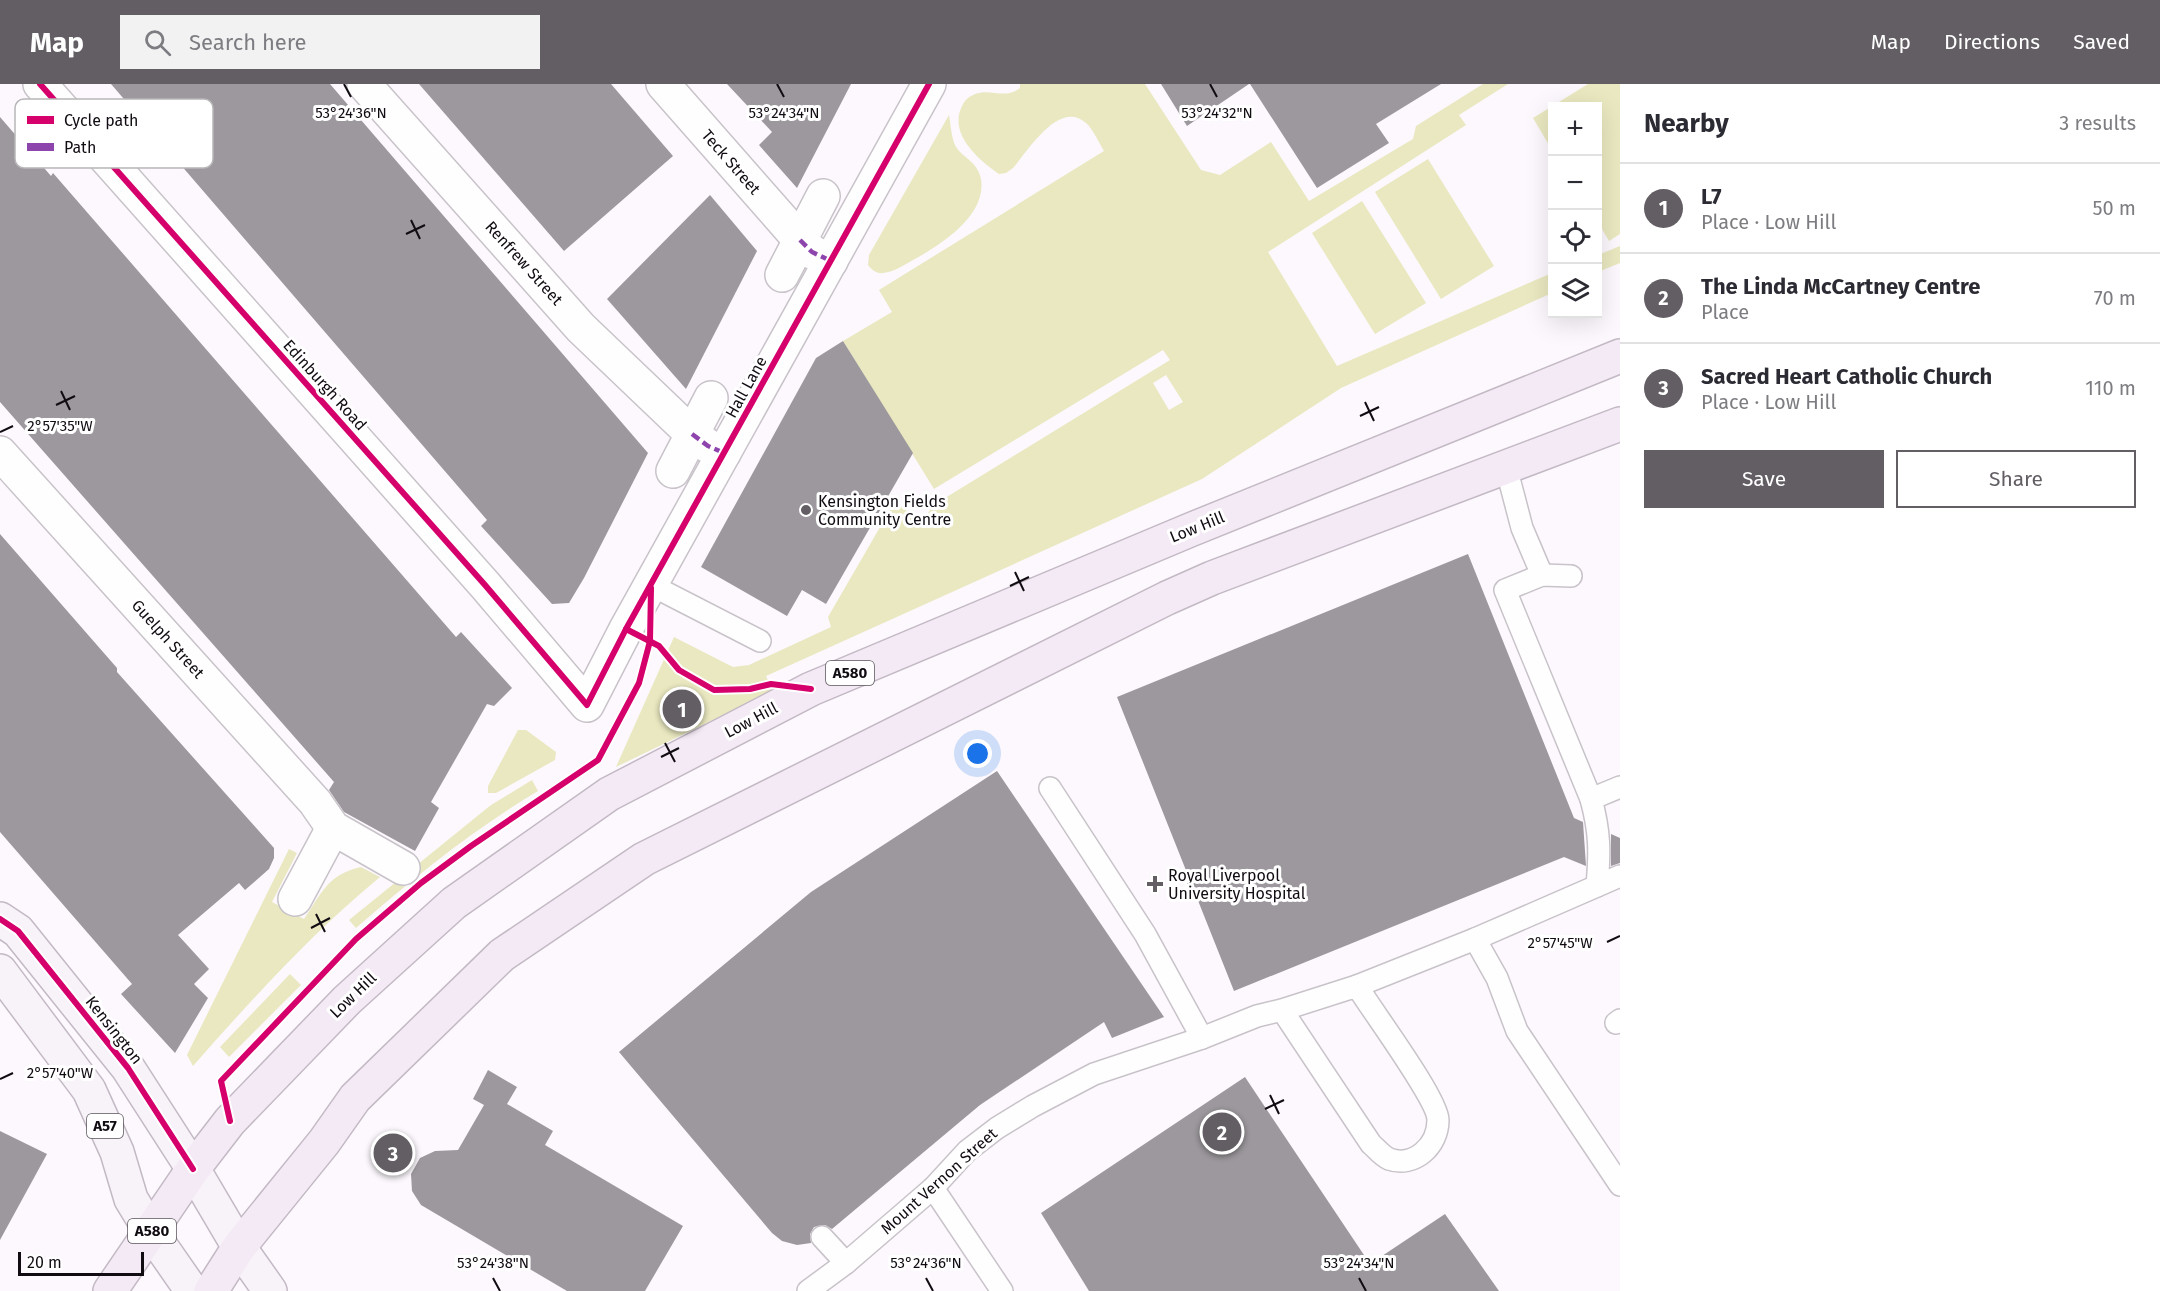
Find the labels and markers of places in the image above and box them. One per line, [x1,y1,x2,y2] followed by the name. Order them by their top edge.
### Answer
[818,492,951,529] place label: Kensington Fields Community Centre
[799,503,813,517] marker: Kensington Fields Community Centre
[662,686,702,732] pin: 1
[1168,866,1306,903] place label: Royal Liverpool University Hospital
[1146,875,1164,893] marker: Royal Liverpool University Hospital
[1202,1110,1242,1154] pin: 2
[374,1130,412,1176] pin: 3

